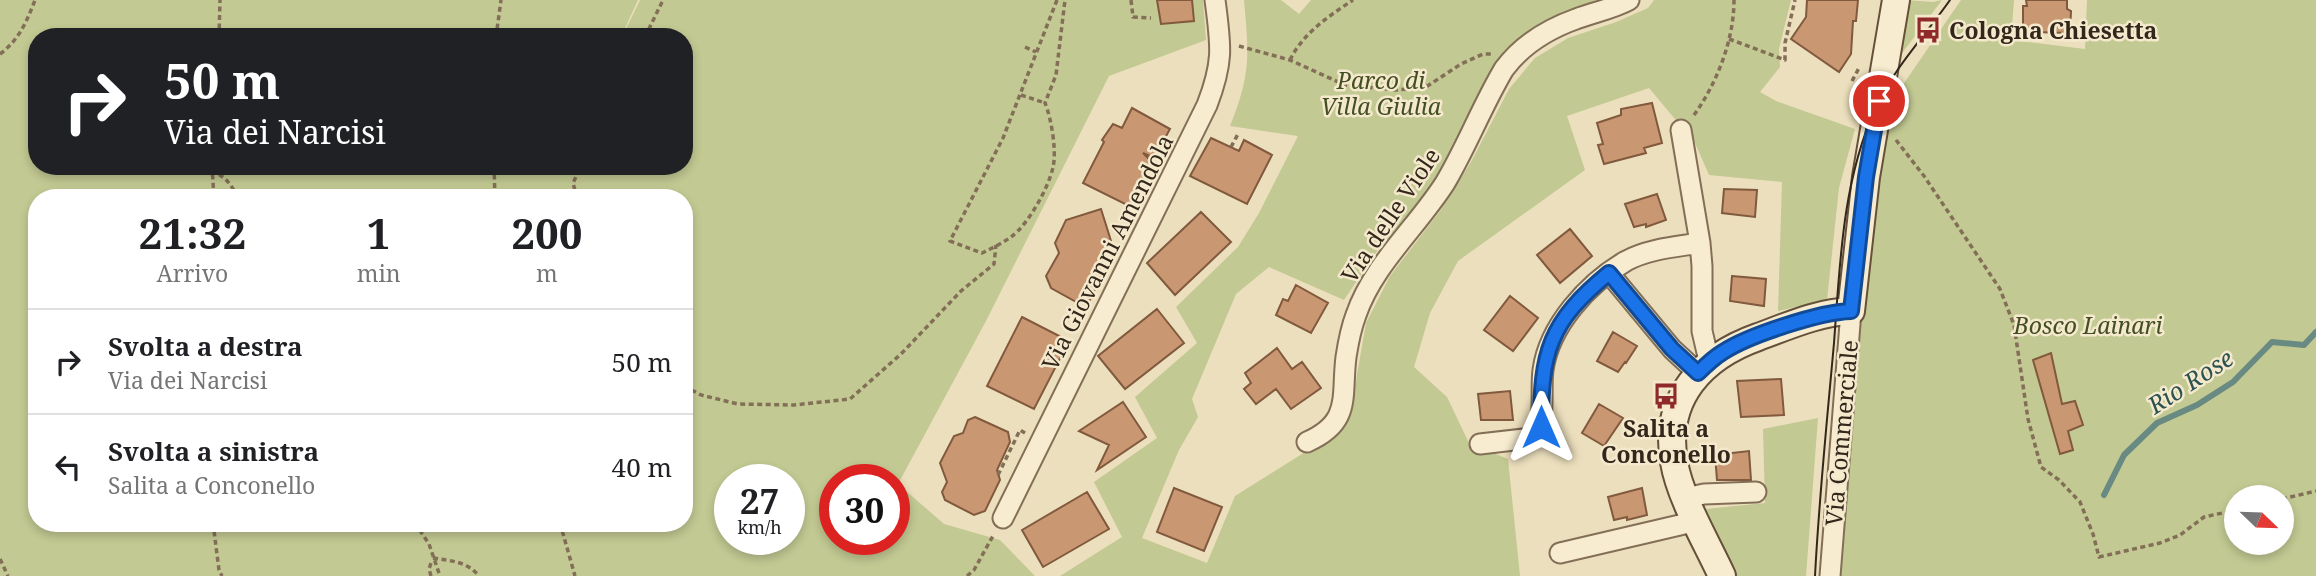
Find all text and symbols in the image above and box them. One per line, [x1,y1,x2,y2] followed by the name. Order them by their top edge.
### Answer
[1949,14,2158,46] place label: Cologna Chiesetta
[1913,15,1943,45] bus stop icon: Cologna Chiesetta
[164,47,280,113] text: 50 m
[49,56,140,147] icon: right
[1321,64,1442,122] park label: Parco di Villa Giulia
[1849,71,1909,131] pin
[1860,82,1898,120] icon: arrive
[164,110,386,153] text: Via dei Narcisi
[1034,129,1180,375] street label: Via Giovanni Amendola
[1333,141,1447,289] street label: Via delle Viole
[139,204,246,261] text: 21:32
[367,204,391,261] text: 1
[511,204,582,261] text: 200
[156,257,228,289] text: Arrivo
[357,257,401,289] text: min
[536,257,558,289] text: m
[2013,309,2162,341] park label: Bosco Lainari
[108,328,303,364] text: Svolta a destra
[1817,339,1865,527] street label: Via Commerciale
[2140,341,2239,422] water label: Rio Rose
[49,343,87,381] icon: right
[612,344,672,380] text: 50 m
[108,364,267,396] text: Via dei Narcisi
[1651,381,1681,411] bus stop icon: Salita a Conconello
[1504,390,1578,464] position arrow
[1601,412,1731,470] place label: Salita a Conconello
[108,433,319,469] text: Svolta a sinistra
[49,448,87,486] icon: left
[612,449,672,485] text: 40 m
[819,464,910,555] speed limit sign: 30
[108,469,315,501] text: Salita a Conconello
[740,477,779,524] text: 27
[2224,485,2294,555] north arrow
[2224,485,2294,555] map controls
[737,515,782,539] text: km/h

